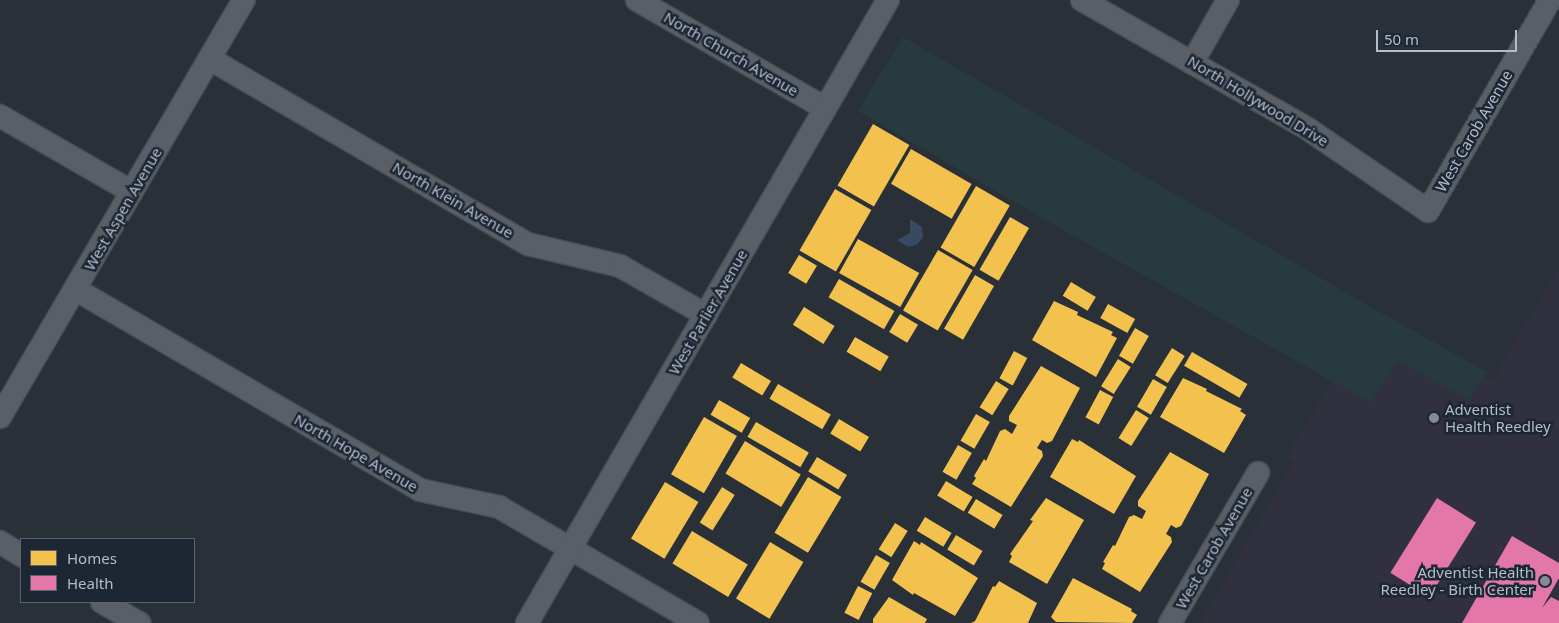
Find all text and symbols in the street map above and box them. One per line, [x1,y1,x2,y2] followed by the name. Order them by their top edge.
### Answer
[661,8,801,100] street label: North Church Avenue
[1379,20,1520,52] scale bar
[1384,29,1419,49] text: 50 m
[1184,52,1332,150] street label: North Hollywood Drive
[1432,67,1516,195] street label: West Carob Avenue
[80,144,166,274] street label: West Aspen Avenue
[389,158,517,242] street label: North Klein Avenue
[665,246,751,378] street label: West Parlier Avenue
[1445,400,1551,435] place label: Adventist Health Reedley
[291,410,421,496] street label: North Hope Avenue
[1427,411,1441,425] marker: Adventist Health Reedley
[1172,484,1256,612] street label: West Carob Avenue
[20,538,195,603] legend
[67,548,117,568] text: Homes
[1381,563,1534,598] place label: Adventist Health Reedley - Birth Center
[67,573,114,593] text: Health
[1538,574,1552,588] marker: Adventist Health Reedley - Birth Center

